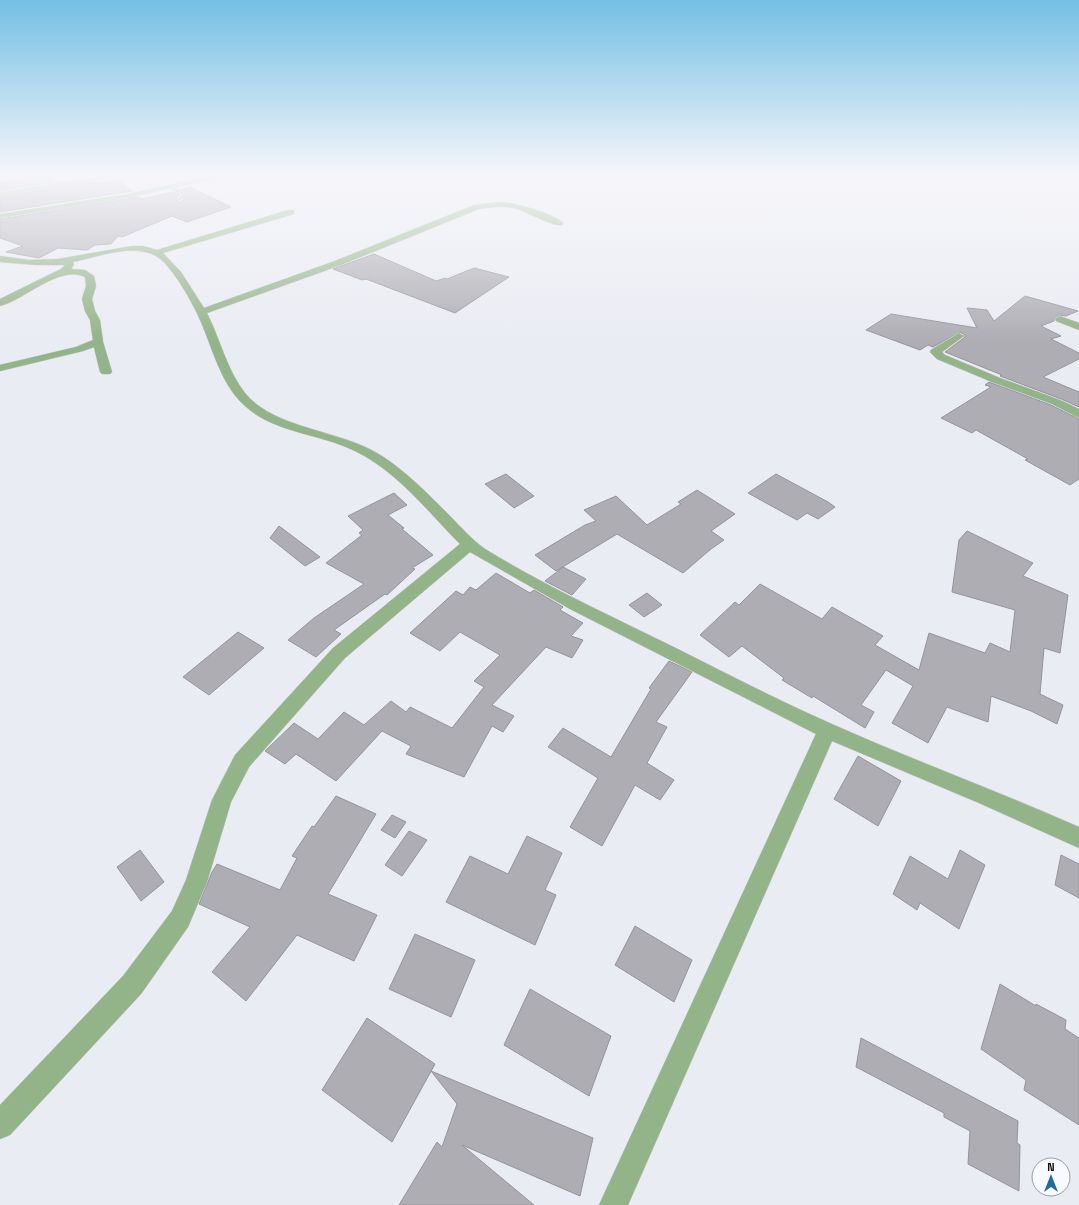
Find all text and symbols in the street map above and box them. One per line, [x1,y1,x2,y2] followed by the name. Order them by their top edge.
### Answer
[1031,1157,1071,1197] north arrow
[1047,1160,1055,1174] text: N

